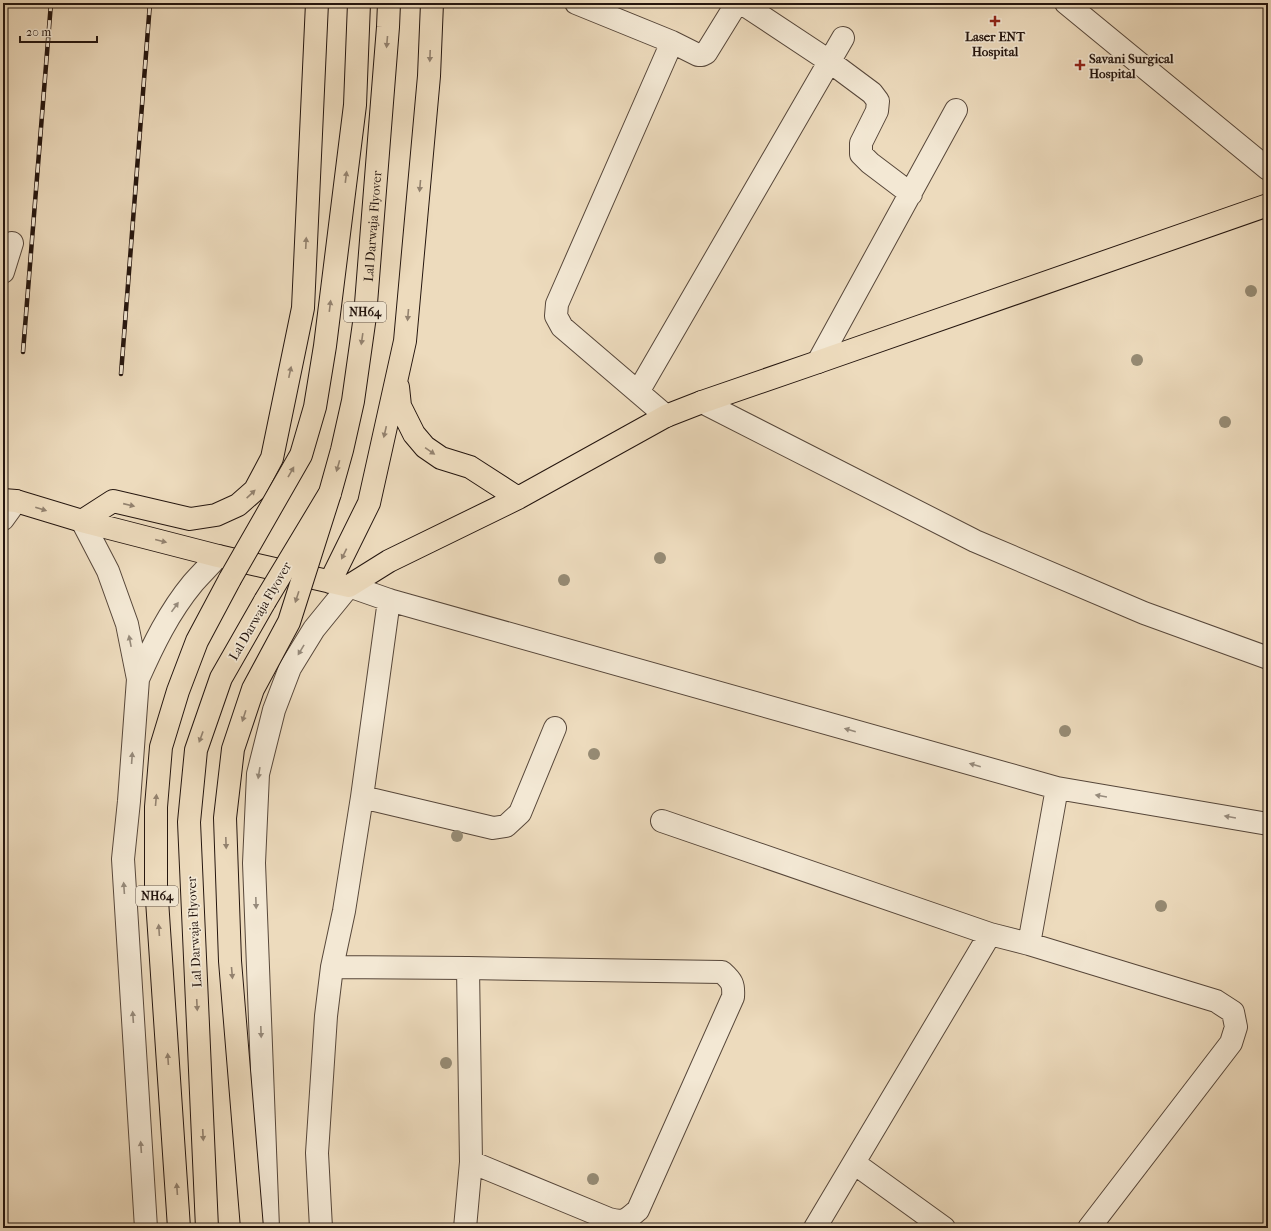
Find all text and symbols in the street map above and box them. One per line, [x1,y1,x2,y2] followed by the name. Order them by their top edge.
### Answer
[989,15,1001,27] marker: Laser ENT Hospital
[20,18,97,44] scale bar
[26,25,51,39] text: 20 m
[965,29,1026,60] place label: Laser ENT Hospital
[384,36,391,48] one-way arrow
[427,50,433,63] one-way arrow
[1089,51,1174,82] place label: Savani Surgical Hospital
[1074,59,1086,71] marker: Savani Surgical Hospital
[360,170,384,282] street label: Lal Darwaja Flyover
[343,171,349,183] one-way arrow
[416,179,423,192] one-way arrow
[303,236,309,249] one-way arrow
[327,300,333,312] one-way arrow
[344,302,386,322] road number: NH64
[404,309,411,321] one-way arrow
[359,333,365,345] one-way arrow
[287,366,293,378] one-way arrow
[382,425,388,438] one-way arrow
[424,447,436,454] one-way arrow
[335,461,341,473] one-way arrow
[287,466,294,478] one-way arrow
[246,490,255,499] one-way arrow
[123,503,135,509] one-way arrow
[35,506,47,512] one-way arrow
[155,539,167,545] one-way arrow
[341,548,347,560] one-way arrow
[226,559,295,663] street label: Lal Darwaja Flyover
[293,591,299,603] one-way arrow
[171,602,179,613] one-way arrow
[127,634,133,647] one-way arrow
[297,645,304,656] one-way arrow
[241,710,247,722] one-way arrow
[844,727,856,733] one-way arrow
[197,731,203,743] one-way arrow
[128,752,135,764] one-way arrow
[969,762,981,768] one-way arrow
[256,767,262,779] one-way arrow
[1095,793,1107,799] one-way arrow
[153,794,160,806] one-way arrow
[1223,814,1236,820] one-way arrow
[223,837,230,849] one-way arrow
[184,876,204,988] street label: Lal Darwaja Flyover
[121,882,128,894] one-way arrow
[136,886,178,906] road number: NH64
[253,896,259,909] one-way arrow
[156,924,163,936] one-way arrow
[228,967,235,979] one-way arrow
[194,999,200,1012] one-way arrow
[129,1011,136,1023] one-way arrow
[257,1026,264,1038] one-way arrow
[165,1052,171,1065] one-way arrow
[200,1129,206,1142] one-way arrow
[138,1141,145,1153] one-way arrow
[173,1183,180,1195] one-way arrow

